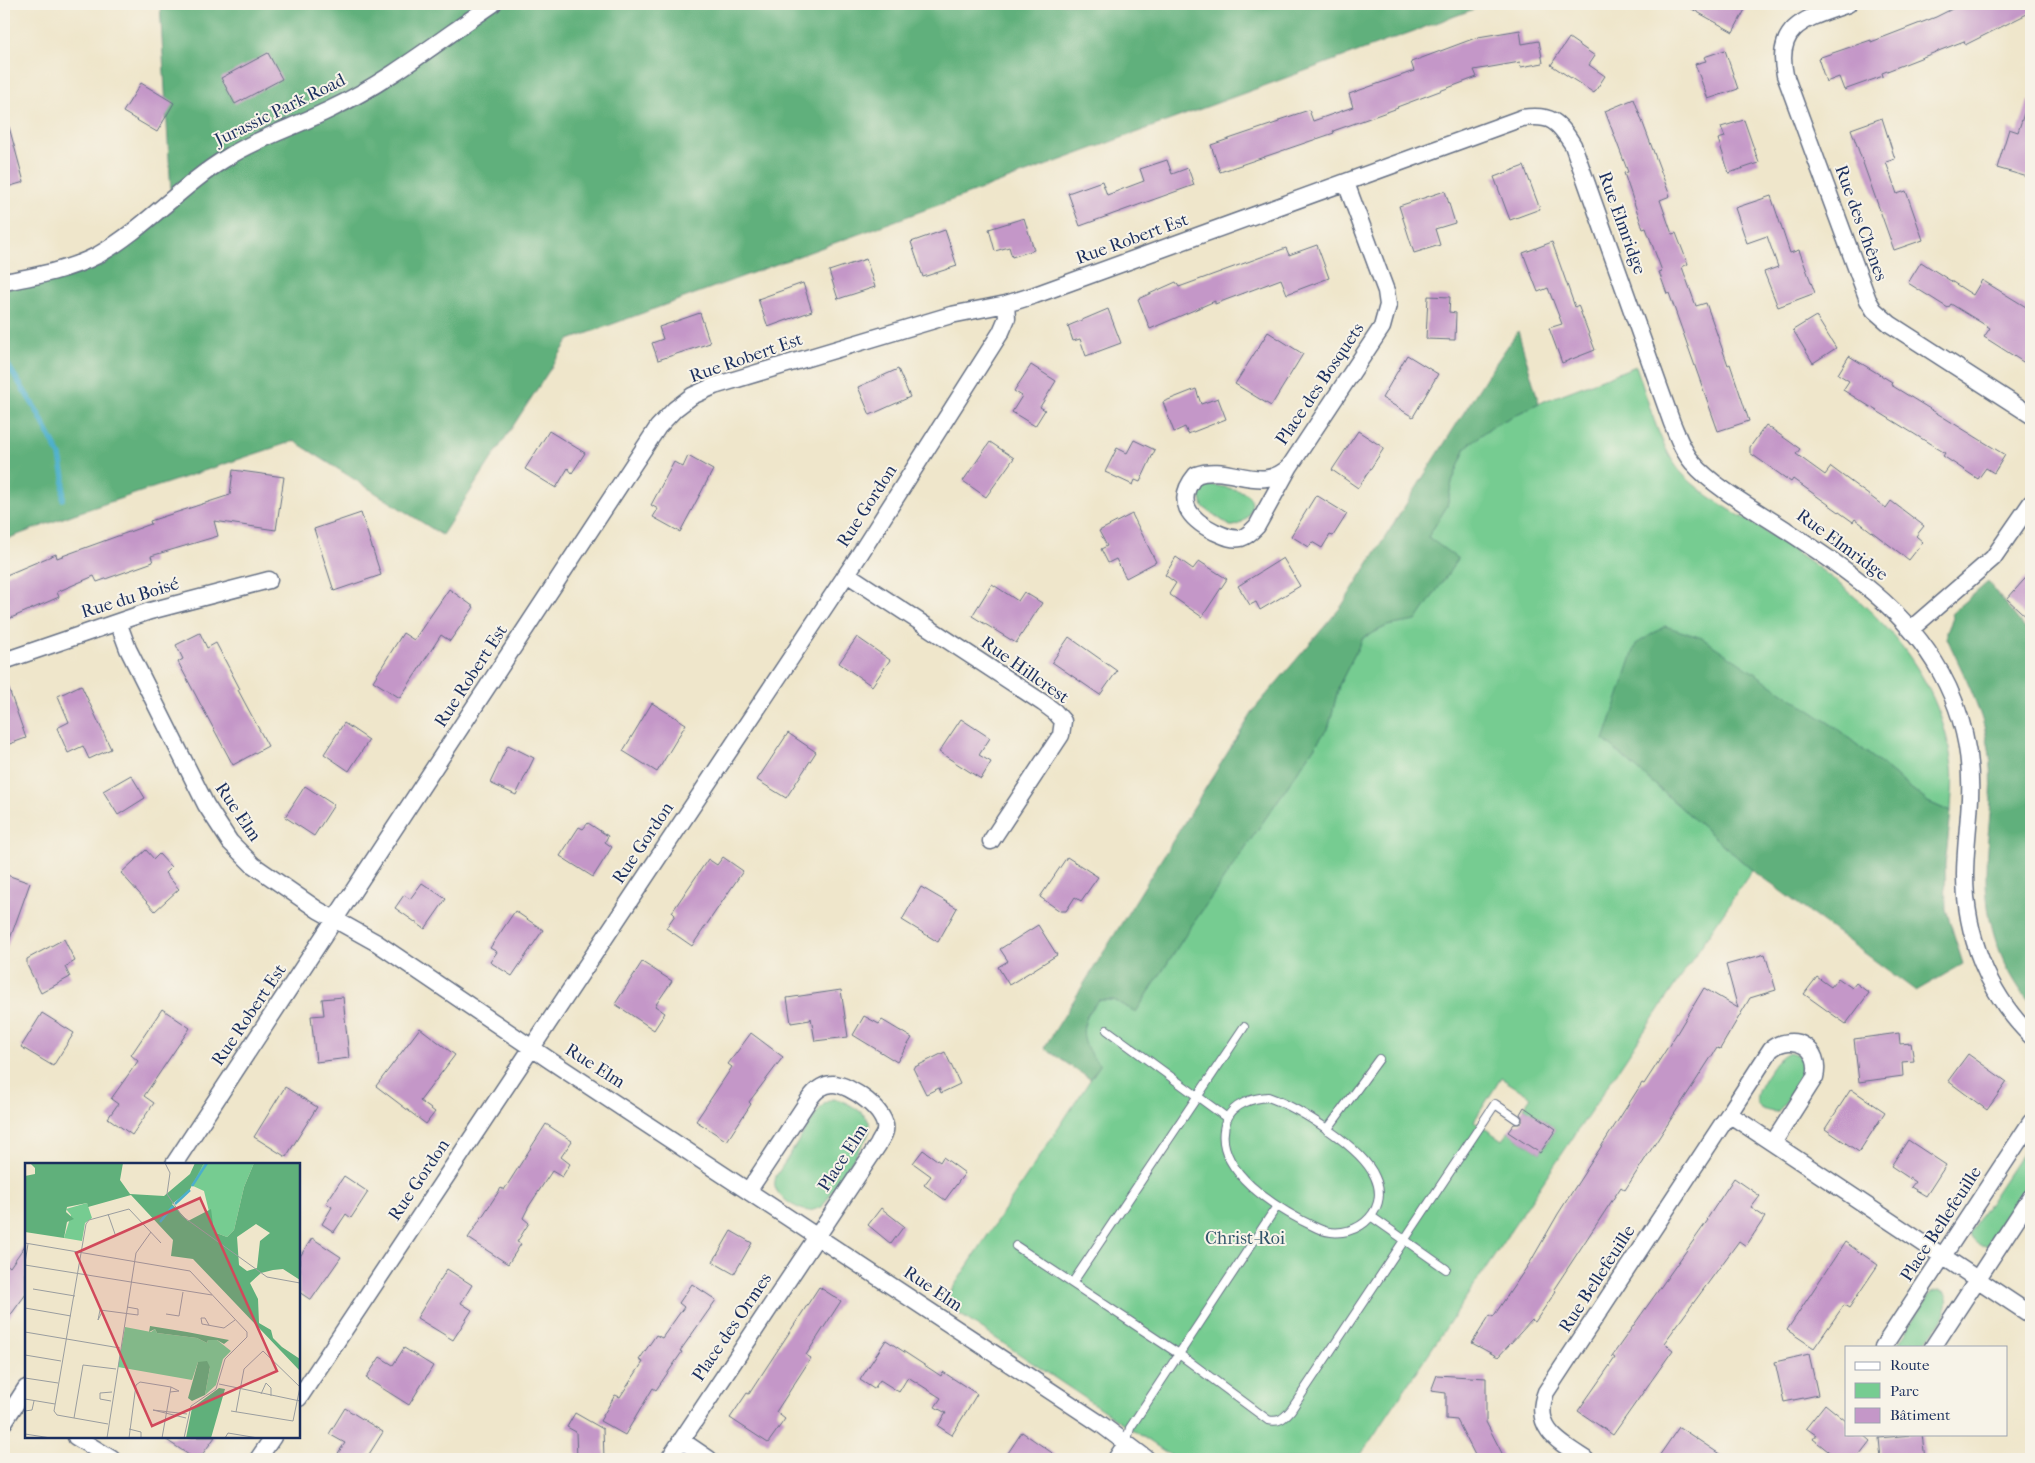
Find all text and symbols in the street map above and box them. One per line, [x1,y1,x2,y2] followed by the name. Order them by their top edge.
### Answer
[210,69,349,152] street label: Jurassic Park Road
[1830,162,1892,284] street label: Rue des Chênes
[1594,169,1650,277] street label: Rue Elmridge
[1073,209,1192,269] street label: Rue Robert Est
[1271,319,1369,449] street label: Place des Bosquets
[687,329,806,387] street label: Rue Robert Est
[833,460,902,551] street label: Rue Gordon
[1792,505,1892,585] street label: Rue Elmridge
[79,573,181,623] street label: Rue du Boisé
[430,620,512,731] street label: Rue Robert Est
[977,632,1073,708] street label: Rue Hillcrest
[211,779,265,845] street label: Rue Elm
[608,798,678,888] street label: Rue Gordon
[207,960,291,1070] street label: Rue Robert Est
[561,1039,629,1093] street label: Rue Elm
[814,1120,872,1196] street label: Place Elm
[384,1135,454,1225] street label: Rue Gordon
[1896,1162,1986,1285] street label: Place Bellefeuille
[25,1163,300,1438] inset map
[1555,1221,1640,1337] street label: Rue Bellefeuille
[1205,1228,1286,1249] park label: Christ-Roi
[900,1262,966,1316] street label: Rue Elm
[688,1268,776,1385] street label: Place des Ormes
[1845,1346,2008,1436] legend
[1890,1356,1930,1374] text: Route
[1890,1382,1919,1400] text: Parc
[1890,1406,1951,1424] text: Bâtiment

